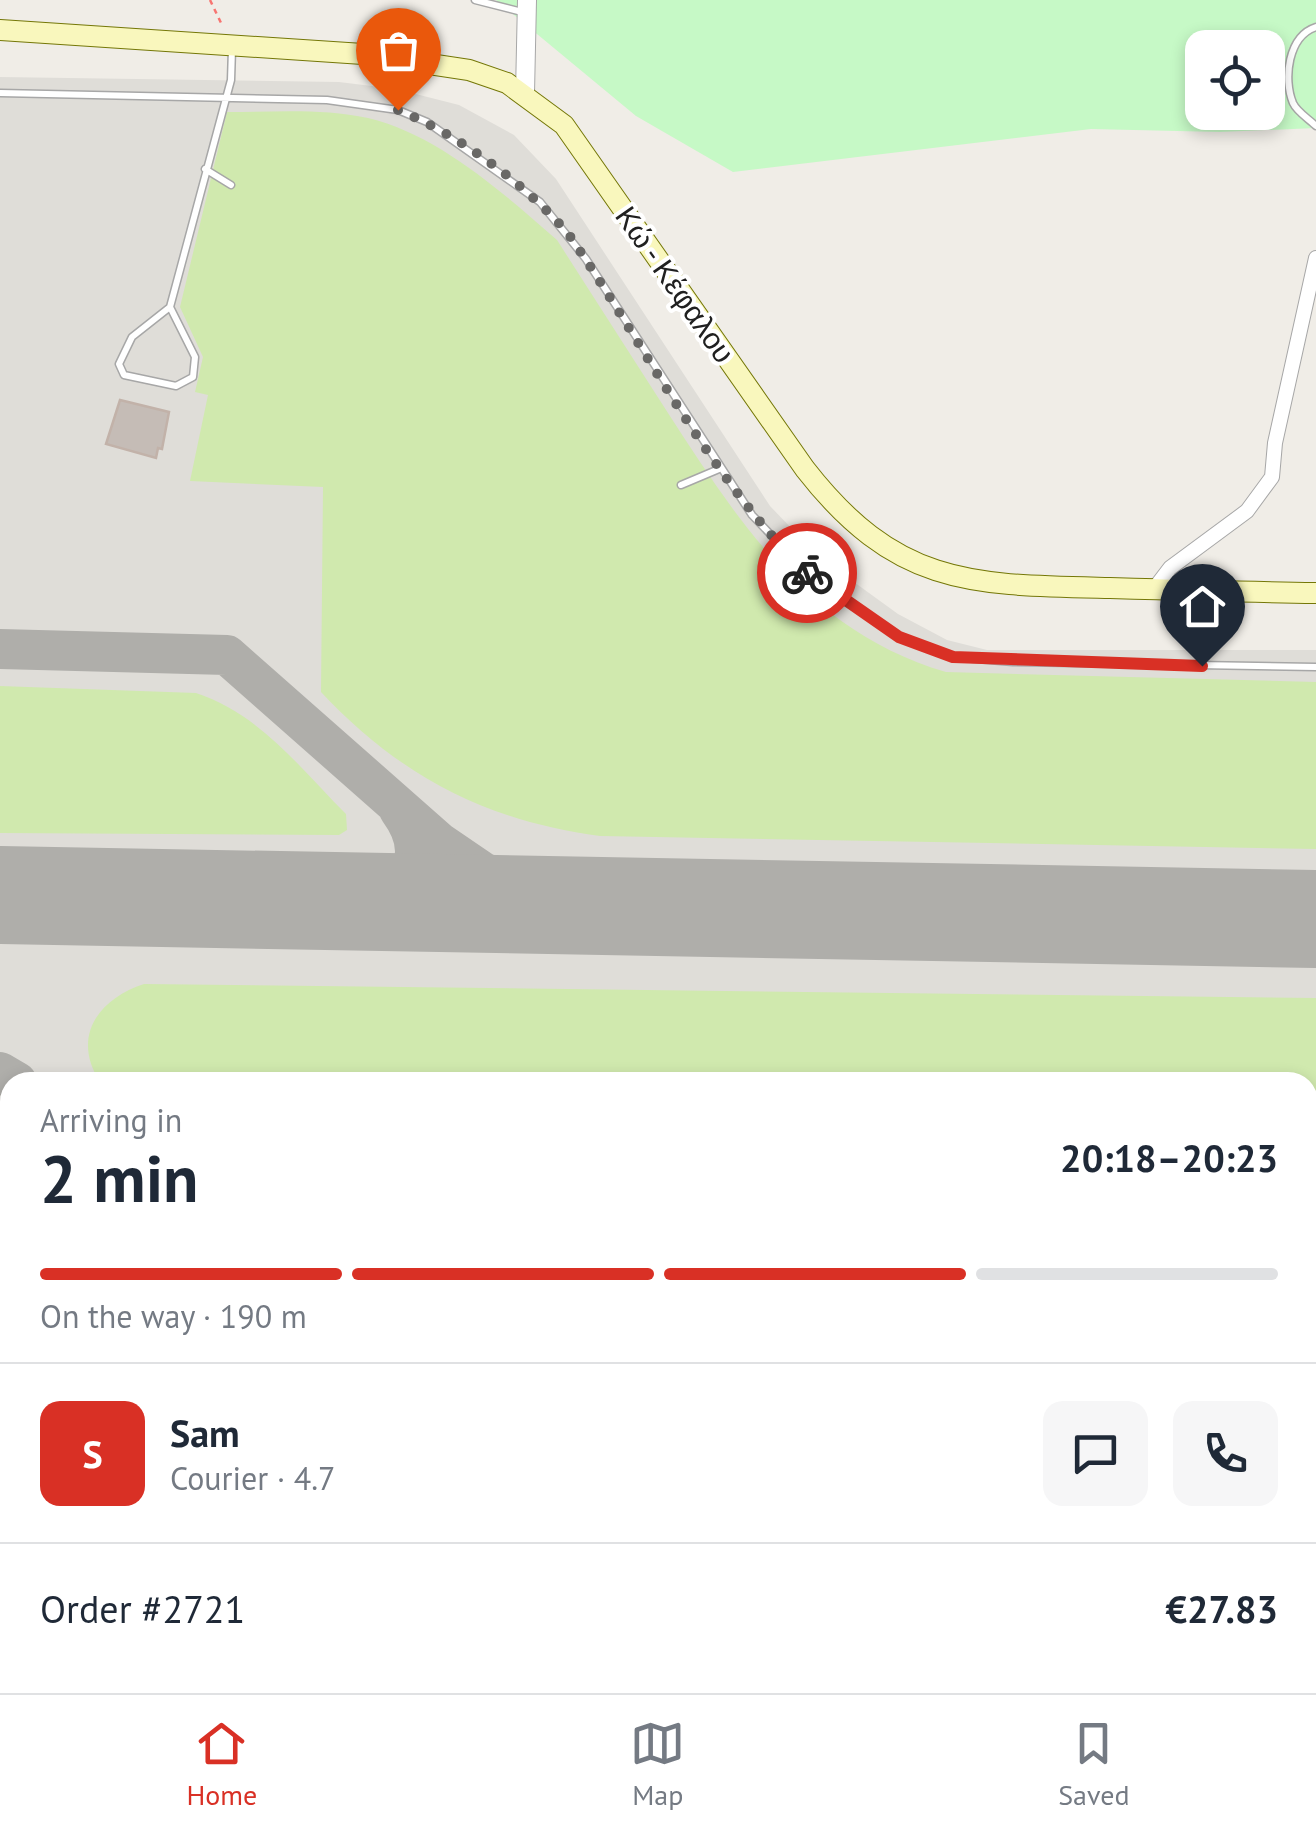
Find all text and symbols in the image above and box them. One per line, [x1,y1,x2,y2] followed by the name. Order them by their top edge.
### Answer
[356,8,441,111] pin
[371,23,426,78] icon: bag
[1185,30,1285,130] map controls
[1185,30,1285,130] button: locate
[608,198,744,370] street label: Κώ - Κέφαλου
[757,523,857,623] courier
[780,546,835,601] icon: bike
[1160,564,1245,667] pin
[1175,579,1230,634] icon: home
[40,1099,182,1141] text: Arriving in
[1060,1133,1278,1182] text: 20:18–20:23
[40,1136,199,1220] text: 2 min
[40,1295,307,1337] text: On the way · 190 m
[1043,1401,1148,1506] button: chat
[1173,1401,1278,1506] button: phone
[170,1408,240,1457] text: Sam
[82,1429,103,1478] text: S
[170,1457,336,1499] text: Courier · 4.7
[40,1584,245,1633] text: Order #2721
[1165,1584,1278,1633] text: €27.83
[186,1716,257,1813] tab: Home
[630,1716,685,1813] tab: Map
[1058,1716,1129,1813] tab: Saved

